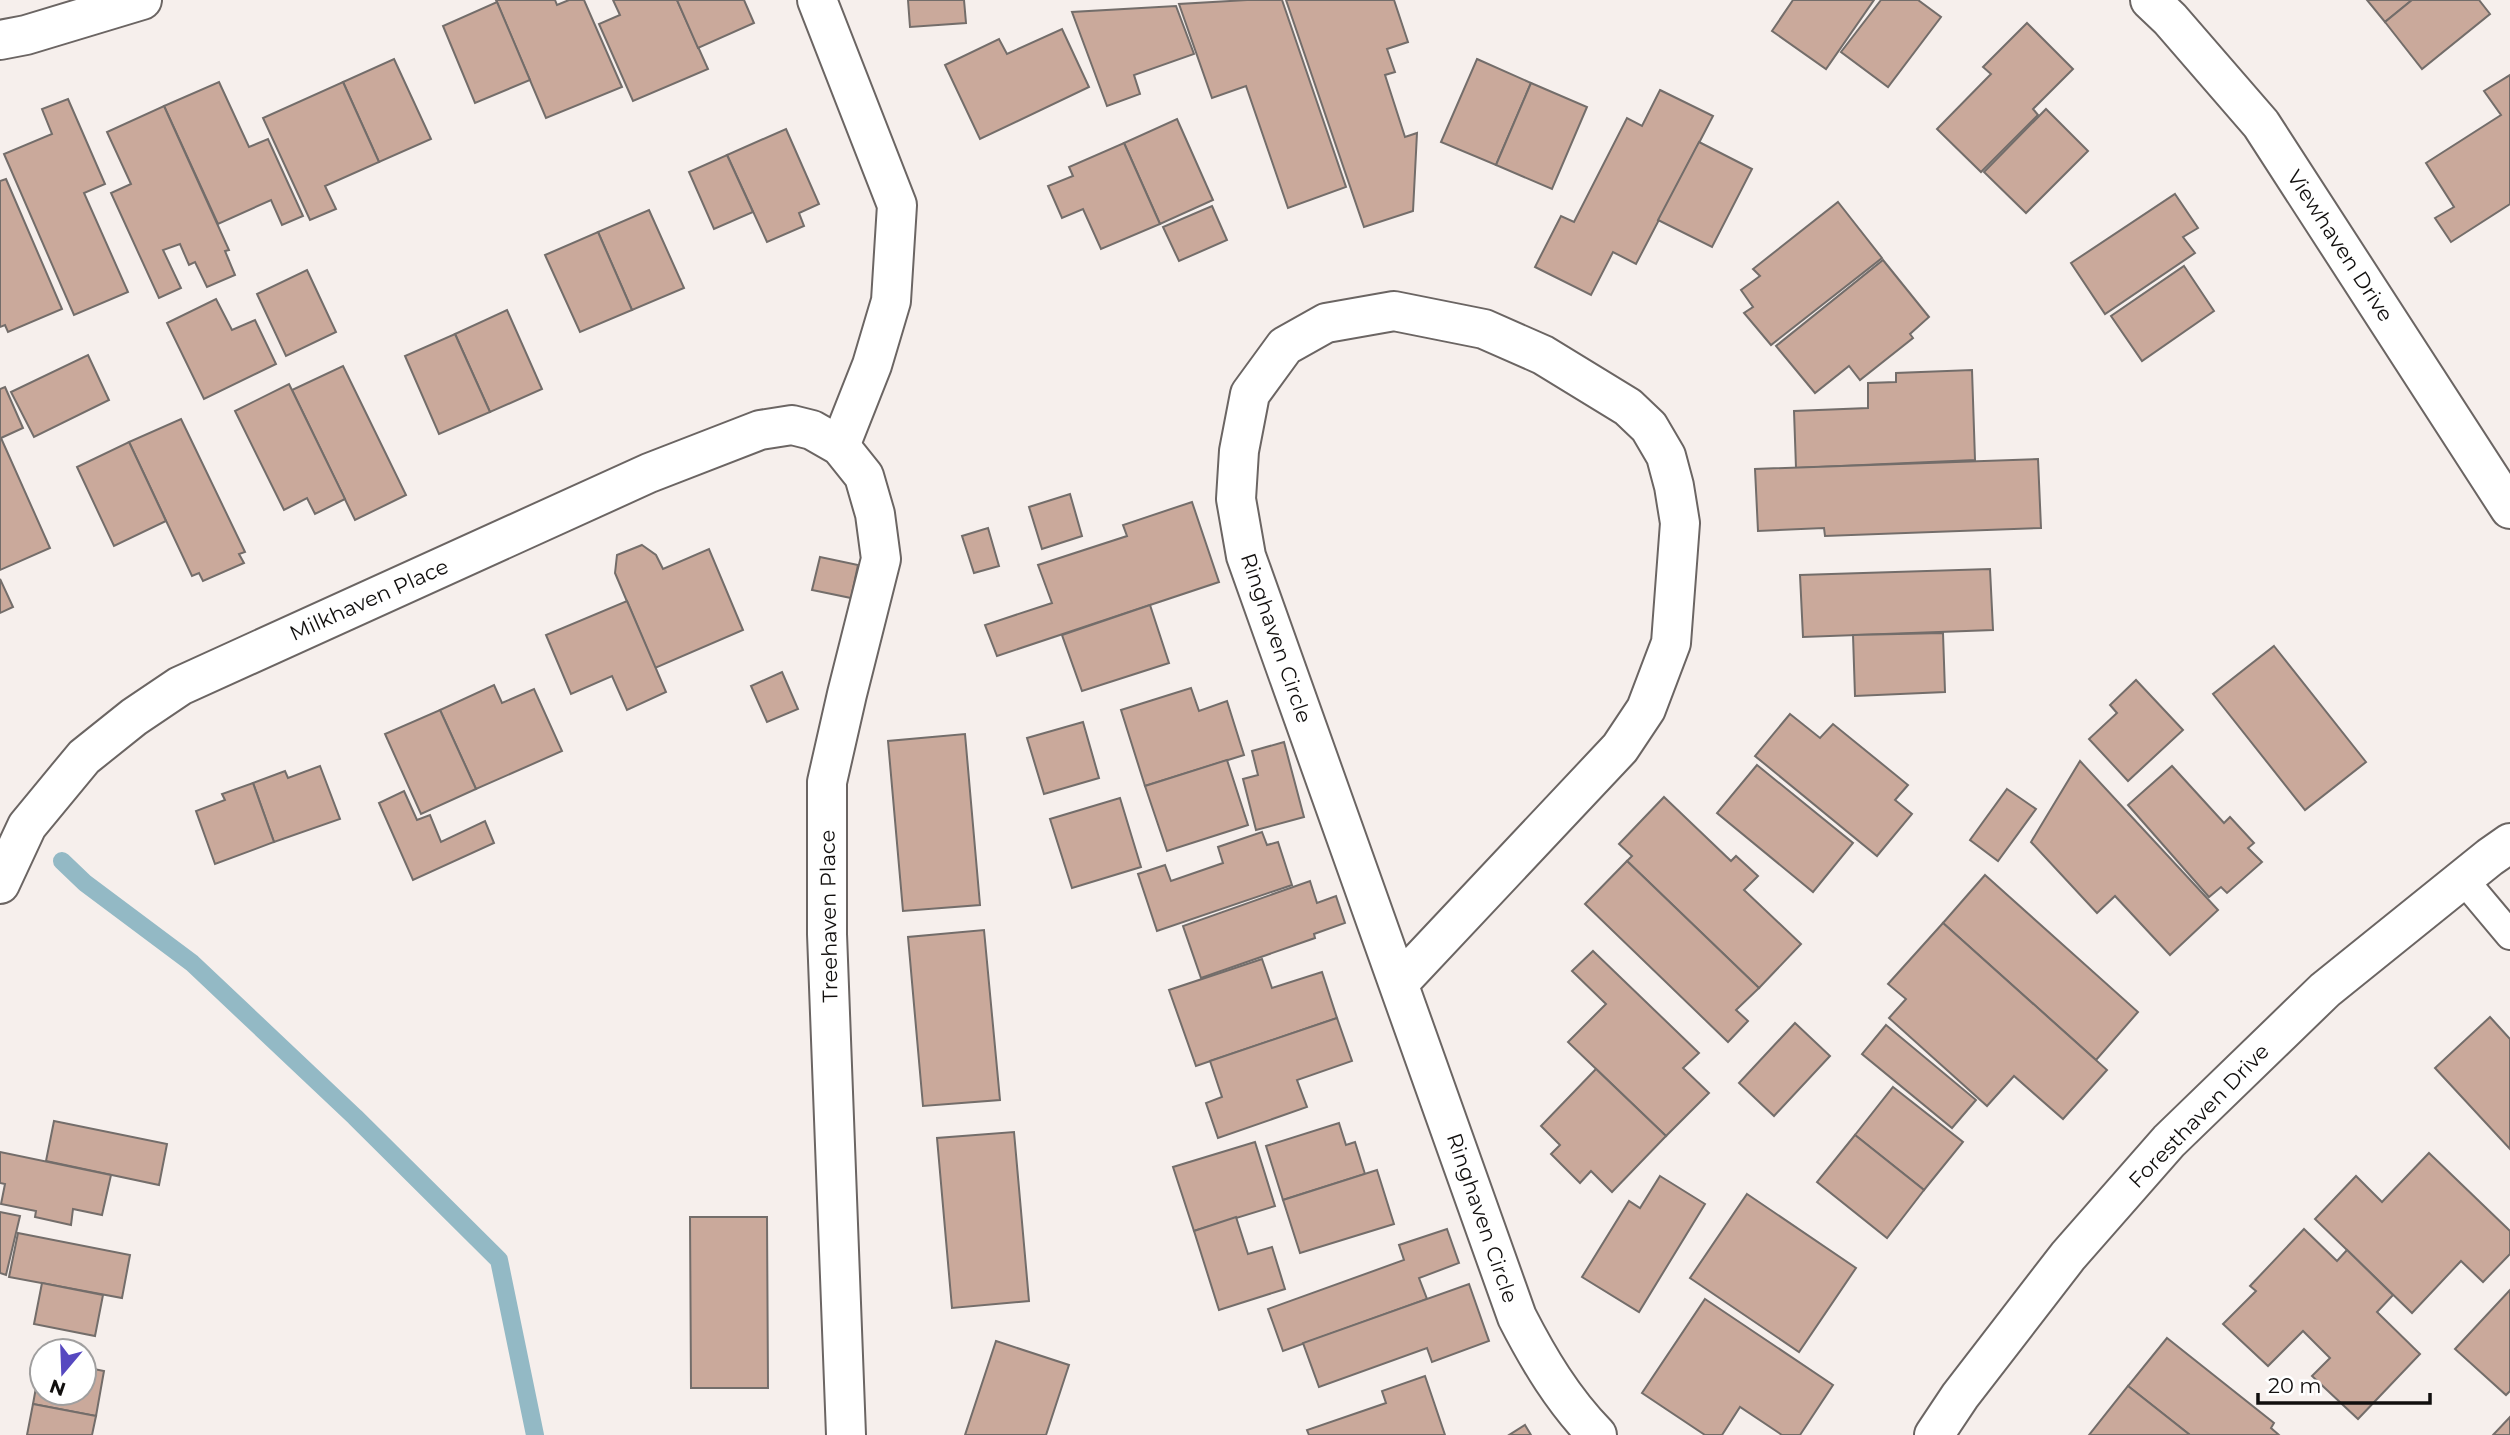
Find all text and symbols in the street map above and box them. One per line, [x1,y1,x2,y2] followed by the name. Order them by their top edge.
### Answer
[2282,165,2399,326] street label: Viewhaven Drive
[1236,550,1317,726] street label: Ringhaven Circle
[286,553,452,646] street label: Milkhaven Place
[814,830,843,1002] street label: Treehaven Place
[2123,1038,2274,1193] street label: Foresthaven Drive
[1442,1130,1523,1306] street label: Ringhaven Circle
[28,1337,98,1407] north arrow
[2258,1362,2430,1406] scale bar
[2268,1373,2322,1398] text: 20 m
[47,1374,69,1401] text: N

